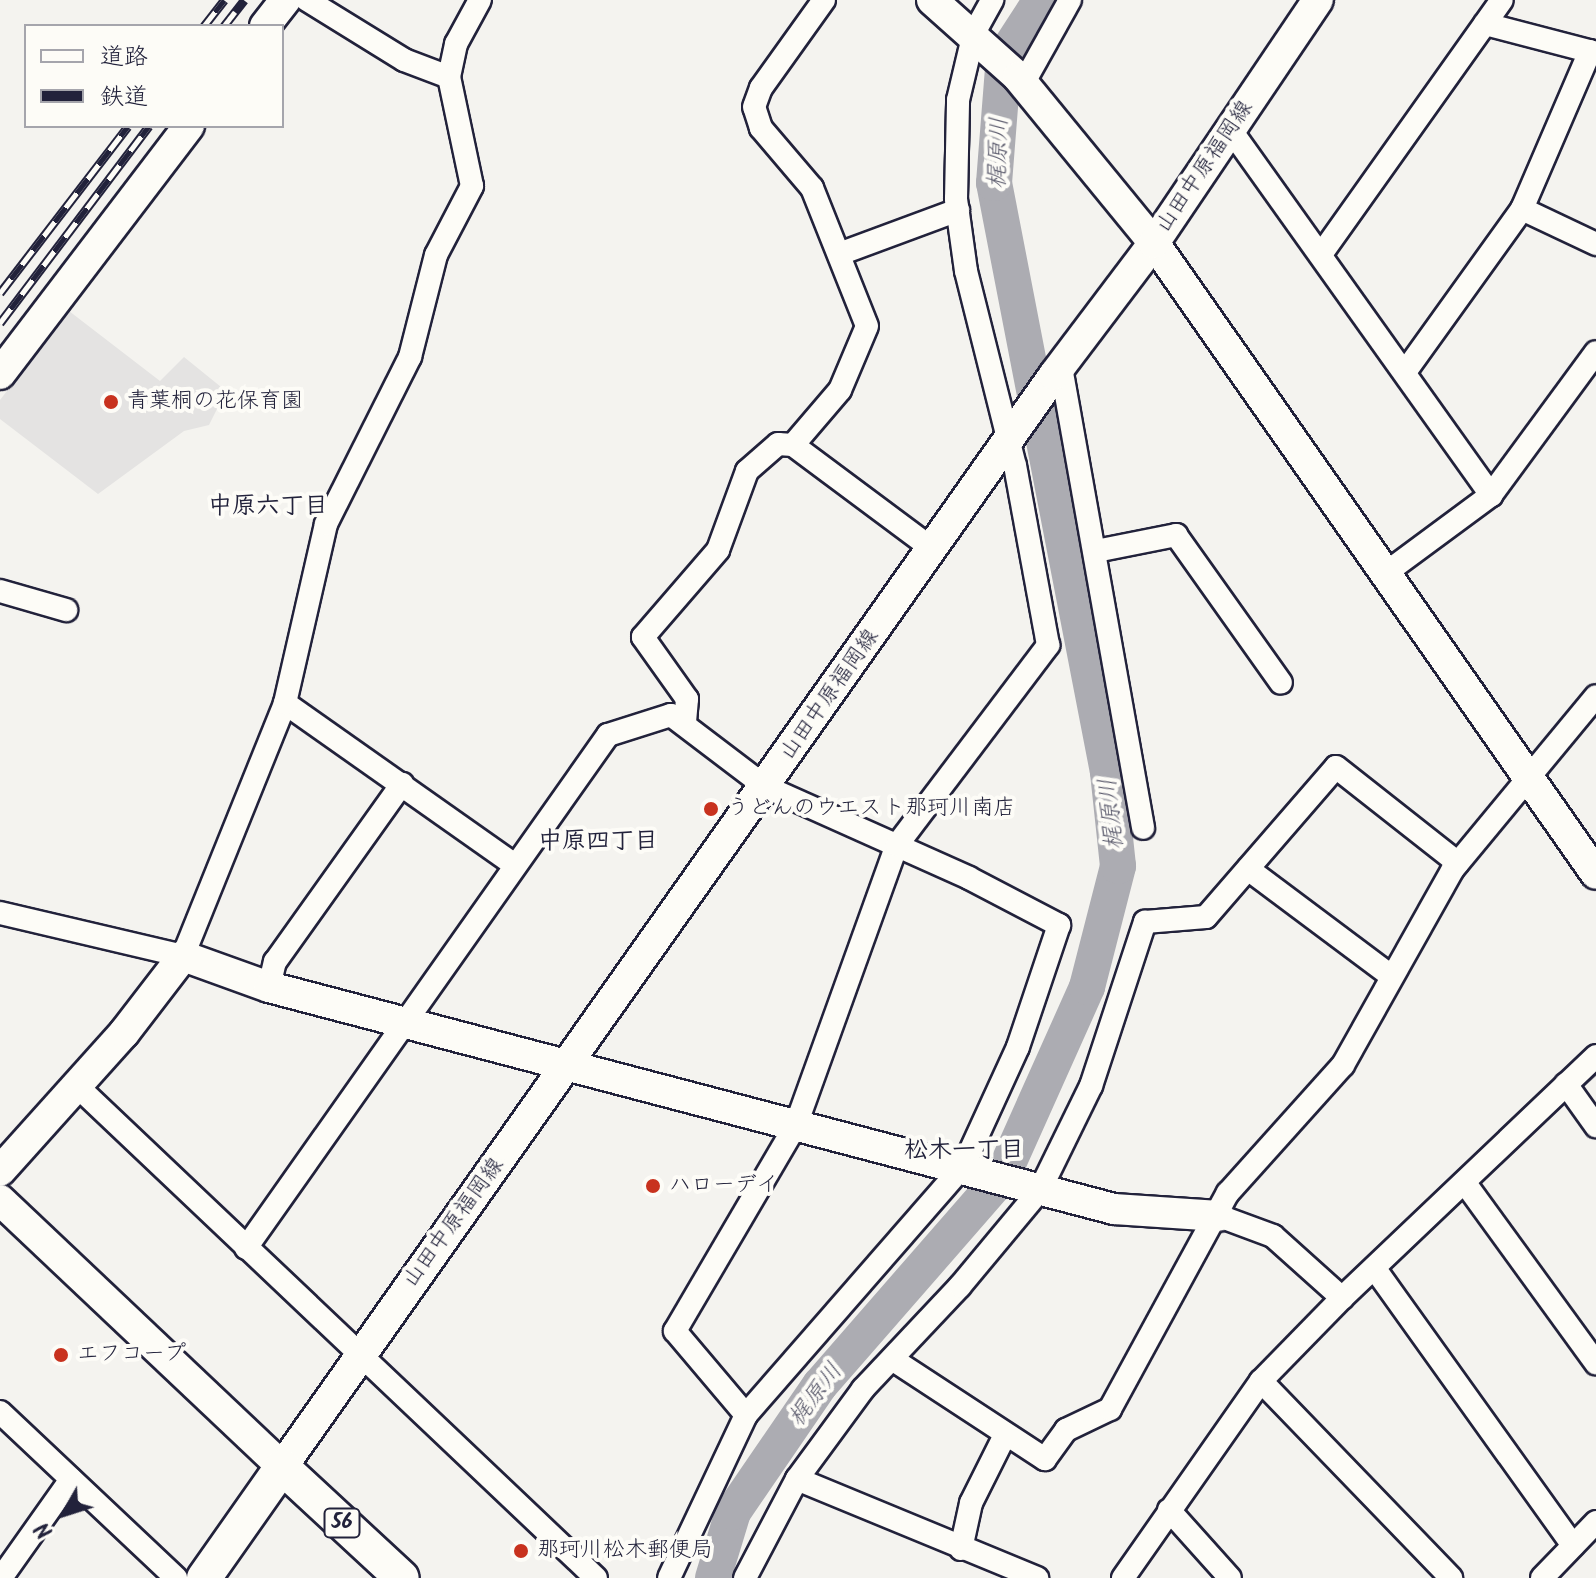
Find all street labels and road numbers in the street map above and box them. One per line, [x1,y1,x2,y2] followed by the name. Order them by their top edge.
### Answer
[1151,96,1259,238] street label: 山田中原福岡線
[775,624,885,766] street label: 山田中原福岡線
[398,1153,510,1293] street label: 山田中原福岡線
[322,1507,362,1539] road number: 56

